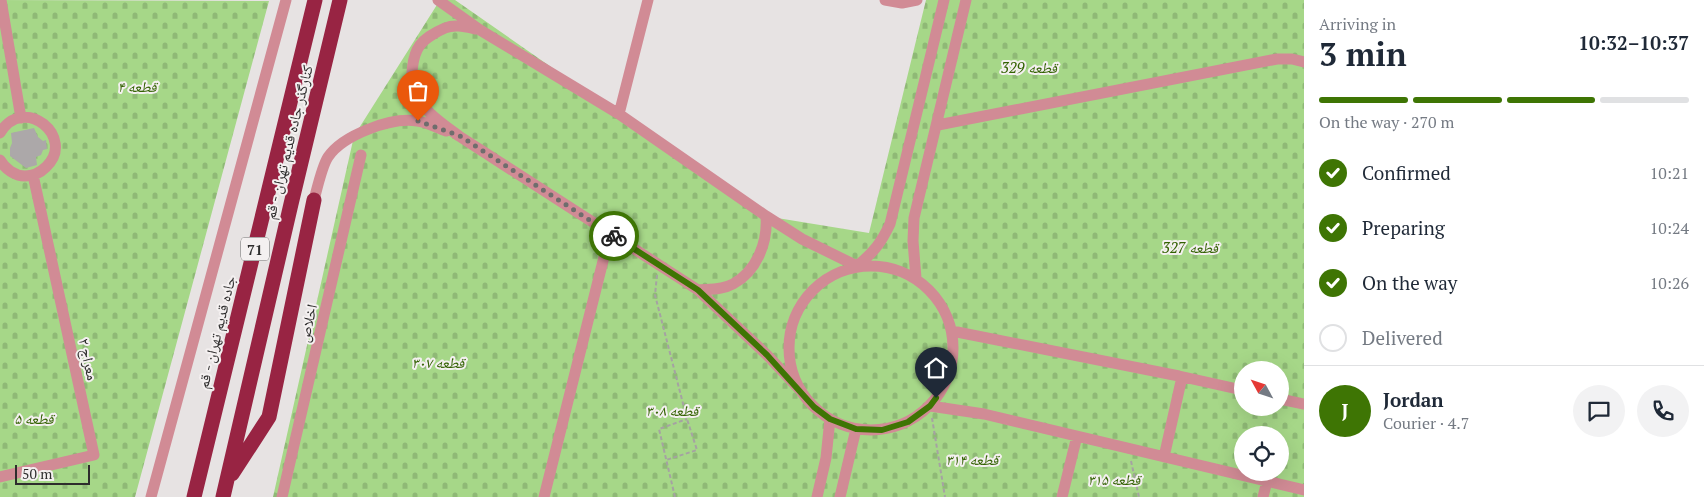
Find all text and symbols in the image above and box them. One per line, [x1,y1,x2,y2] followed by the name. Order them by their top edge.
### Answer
[1319,13,1396,35] text: Arriving in
[1578,30,1689,55] text: 10:32–10:37
[1319,33,1407,75] text: 3 min
[1001,57,1059,77] park label: قطعه 329
[259,63,318,221] street label: کنارگذر جاده قدیم تهران - قم
[397,70,439,121] pin
[117,76,159,96] park label: قطعه ۴
[404,77,432,105] icon: bag
[1319,111,1454,133] text: On the way · 270 m
[1319,159,1347,187] icon: check
[1362,160,1451,185] text: Confirmed
[1650,162,1689,184] text: 10:21
[589,211,639,261] courier
[1319,214,1347,242] icon: check
[1362,215,1445,240] text: Preparing
[1650,217,1689,239] text: 10:24
[600,222,628,250] icon: bike
[1162,237,1220,257] park label: قطعه 327
[241,238,269,260] road number: 71
[1319,269,1347,297] icon: check
[1362,270,1457,295] text: On the way
[1650,272,1689,294] text: 10:26
[192,273,241,391] street label: جاده قدیم تهران - قم
[293,302,322,344] street label: اخلاص
[1362,325,1443,350] text: Delivered
[74,336,103,382] street label: معراج ۲
[915,347,957,398] pin
[412,352,467,372] park label: قطعه ۳۰۷
[922,354,950,382] icon: home
[1234,361,1289,416] north arrow
[1234,361,1289,481] map controls
[1573,385,1625,437] button: chat
[1637,385,1689,437] button: phone
[1383,387,1444,412] text: Jordan
[1342,398,1348,423] text: J
[646,400,701,420] park label: قطعه ۳۰۸
[14,408,56,428] park label: قطعه ۵
[1383,412,1469,434] text: Courier · 4.7
[1234,426,1289,481] button: locate
[946,449,1001,469] park label: قطعه ۳۱۴
[15,462,90,485] scale bar
[22,464,52,483] text: 50 m
[1088,469,1143,489] park label: قطعه ۳۱۵

